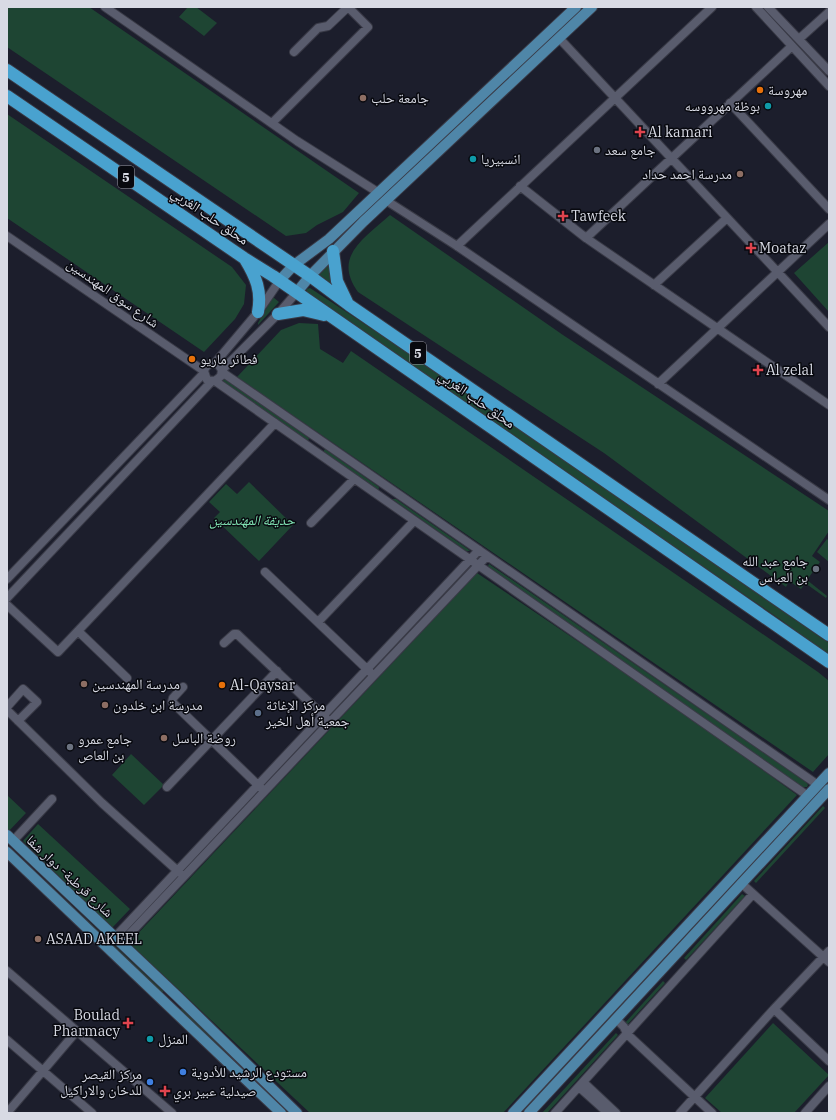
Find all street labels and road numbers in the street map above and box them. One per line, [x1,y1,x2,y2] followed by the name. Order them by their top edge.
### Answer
[118,166,134,188] road number: 5
[166,183,252,251] street label: محلق حلب الغربي
[63,255,163,332] street label: شارع سوق المهندسين
[410,342,426,364] road number: 5
[434,366,519,434] street label: محلق حلب الغربي
[22,831,117,922] street label: شارع قرطبة- دوار شفا

